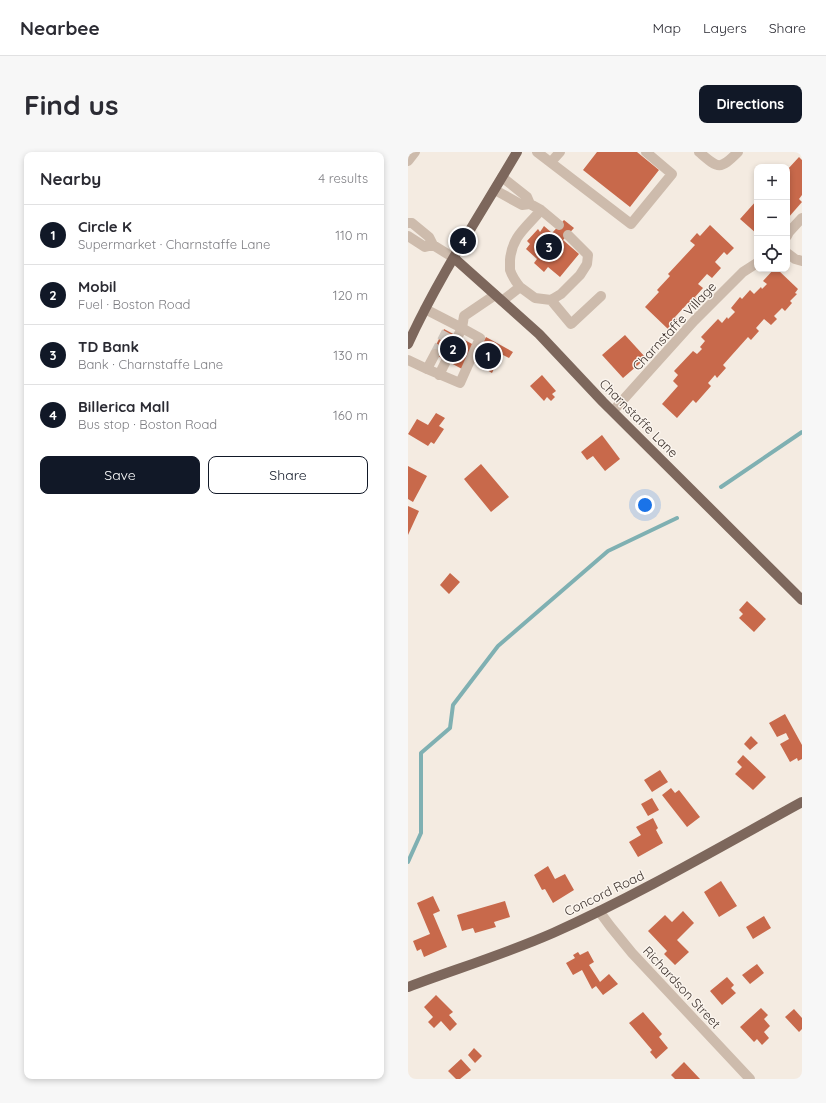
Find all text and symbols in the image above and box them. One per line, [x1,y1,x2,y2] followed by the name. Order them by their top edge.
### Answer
[20,16,100,40] text: Nearbee
[652,19,681,37] text: Map
[703,19,747,37] text: Layers
[769,19,806,37] text: Share
[699,85,802,123] button: Directions
[24,87,118,122] text: Find us
[754,164,790,272] map controls
[754,164,790,200] button: +
[40,168,101,189] text: Nearby
[318,170,368,186] text: 4 results
[754,200,790,236] button: −
[78,217,132,236] text: Circle K
[450,226,476,256] pin: 4
[50,227,56,243] text: 1
[335,227,368,243] text: 110 m
[536,232,562,262] pin: 3
[78,236,270,252] text: Supermarket · Charnstaffe Lane
[754,236,790,272] button: locate
[78,277,117,296] text: Mobil
[629,278,719,374] street label: Charnstaffe Village
[49,287,57,303] text: 2
[333,287,368,303] text: 120 m
[78,296,190,312] text: Fuel · Boston Road
[440,334,466,364] pin: 2
[78,337,139,356] text: TD Bank
[475,341,501,371] pin: 1
[50,347,56,363] text: 3
[333,347,368,363] text: 130 m
[78,356,223,372] text: Bank · Charnstaffe Lane
[596,375,682,461] street label: Charnstaffe Lane
[78,397,169,416] text: Billerica Mall
[49,407,57,423] text: 4
[333,407,368,423] text: 160 m
[78,416,217,432] text: Bus stop · Boston Road
[40,456,200,494] button: Save
[208,456,368,494] button: Share
[635,495,655,515] your location
[561,867,647,919] street label: Concord Road
[640,943,724,1031] street label: Richardson Street

